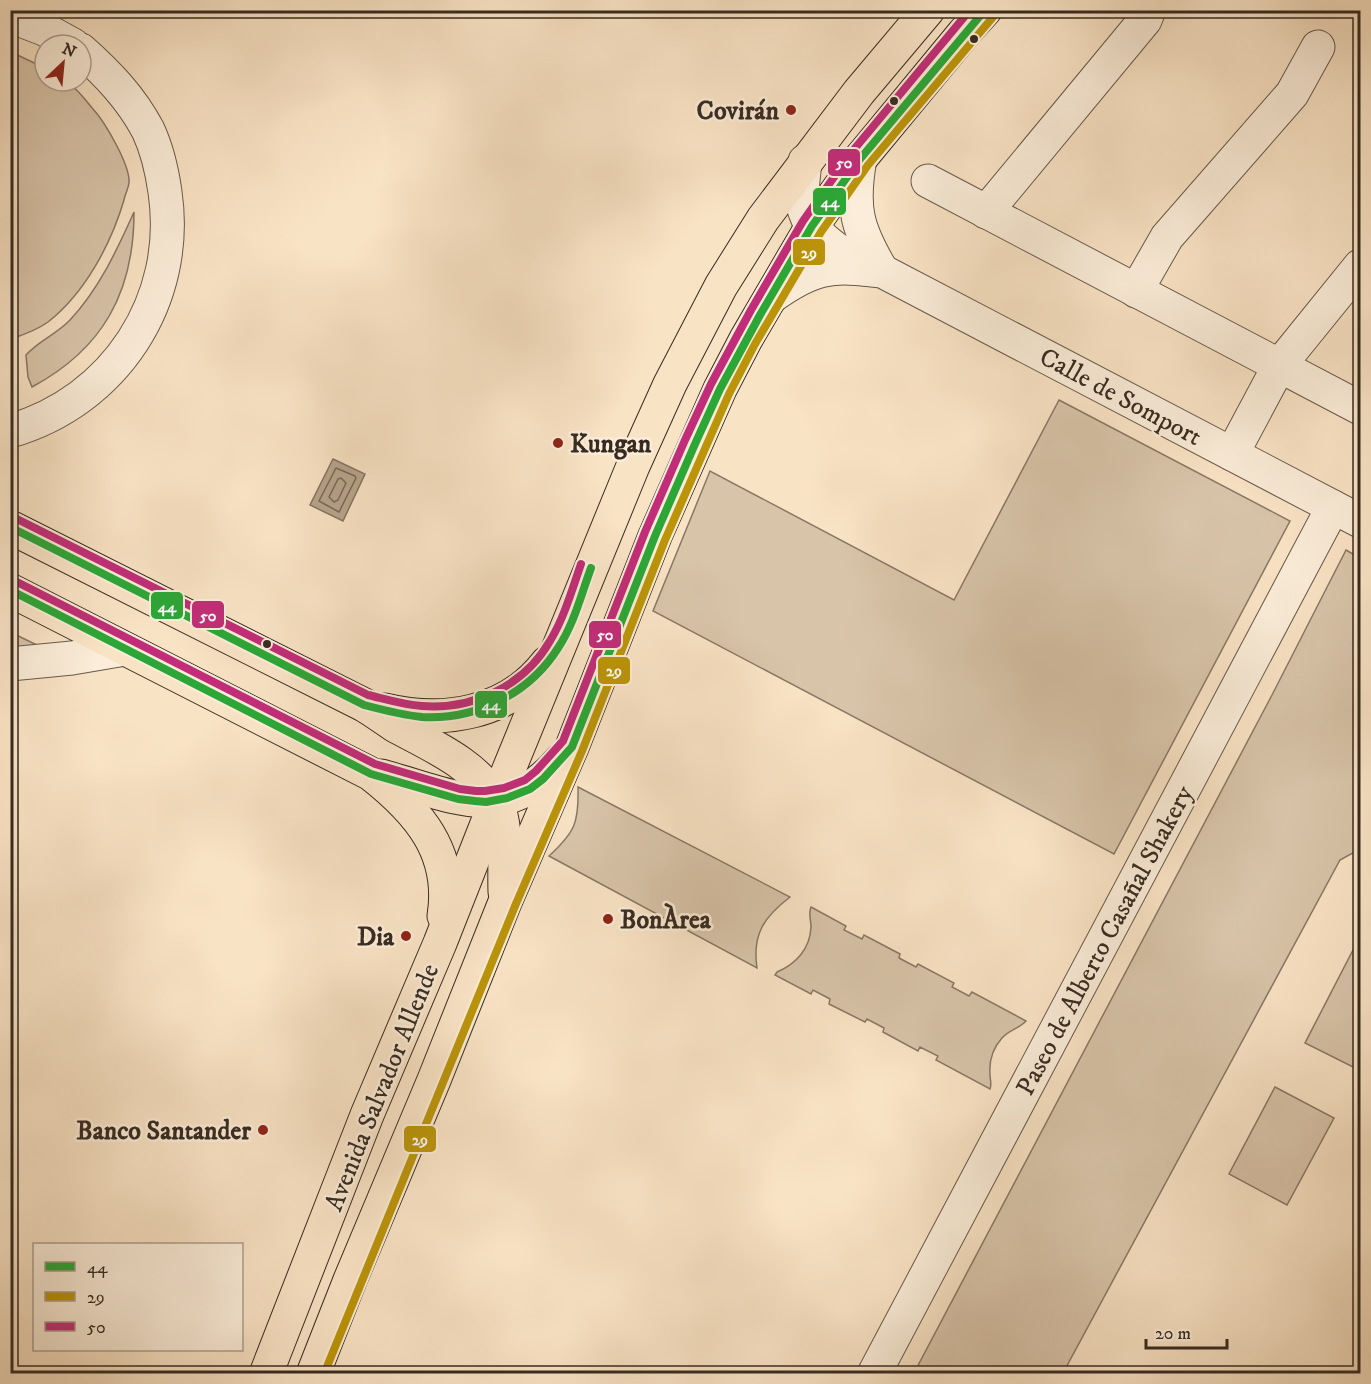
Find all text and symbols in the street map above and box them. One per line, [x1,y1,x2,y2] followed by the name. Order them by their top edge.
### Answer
[33,33,93,93] north arrow
[968,33,980,45] unlabelled marker
[59,39,79,62] text: N
[697,95,779,128] place label: Covirán
[888,95,900,107] unlabelled marker
[784,103,798,117] marker: Covirán
[827,148,861,177] line badge: 50
[835,153,853,173] text: 50
[812,187,847,216] line badge: 44
[820,192,840,212] text: 44
[792,238,826,266] line badge: 29
[801,243,817,263] text: 29
[1034,341,1207,454] street label: Calle de Somport
[570,428,652,461] place label: Kungan
[551,436,565,450] marker: Kungan
[150,591,184,620] line badge: 44
[157,597,177,617] text: 44
[191,600,225,629] line badge: 50
[199,606,217,626] text: 50
[588,620,622,649] line badge: 50
[596,625,614,645] text: 50
[261,638,273,650] unlabelled marker
[597,656,631,685] line badge: 29
[606,661,622,681] text: 29
[474,690,508,719] line badge: 44
[481,695,501,715] text: 44
[1009,779,1202,1101] street label: Paseo de Alberto Casañal Shakery
[620,903,712,937] place label: BonÀrea
[601,912,615,926] marker: BonÀrea
[357,921,395,954] place label: Dia
[399,929,413,943] marker: Dia
[318,959,447,1216] street label: Avenida Salvador Allende
[76,1115,251,1148] place label: Banco Santander
[256,1123,270,1137] marker: Banco Santander
[403,1125,437,1153] line badge: 29
[412,1130,428,1150] text: 29
[33,1243,243,1351] legend
[87,1257,108,1279] text: 44
[87,1287,105,1309] text: 29
[1146,1312,1227,1350] scale bar
[87,1317,106,1339] text: 50
[1155,1323,1191,1345] text: 20 m

